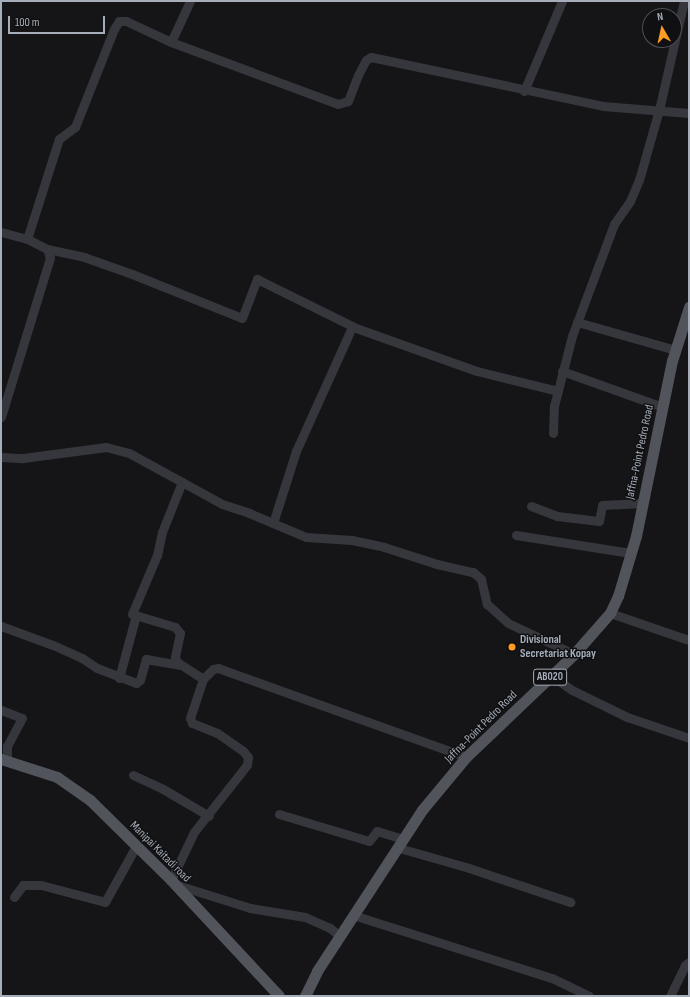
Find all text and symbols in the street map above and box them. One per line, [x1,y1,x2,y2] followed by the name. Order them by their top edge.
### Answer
[10,8,107,34] scale bar
[642,8,682,48] north arrow
[656,10,664,24] text: N
[15,15,40,30] text: 100 m
[623,403,657,501] street label: Jaffna-Point Pedro Road
[520,633,596,661] place label: Divisional Secretariat Kopay
[507,642,517,652] marker: Divisional Secretariat Kopay
[533,668,567,686] road number: AB020
[442,688,520,766] street label: Jaffna-Point Pedro Road
[127,819,193,885] street label: Manipai Kaitadi road

